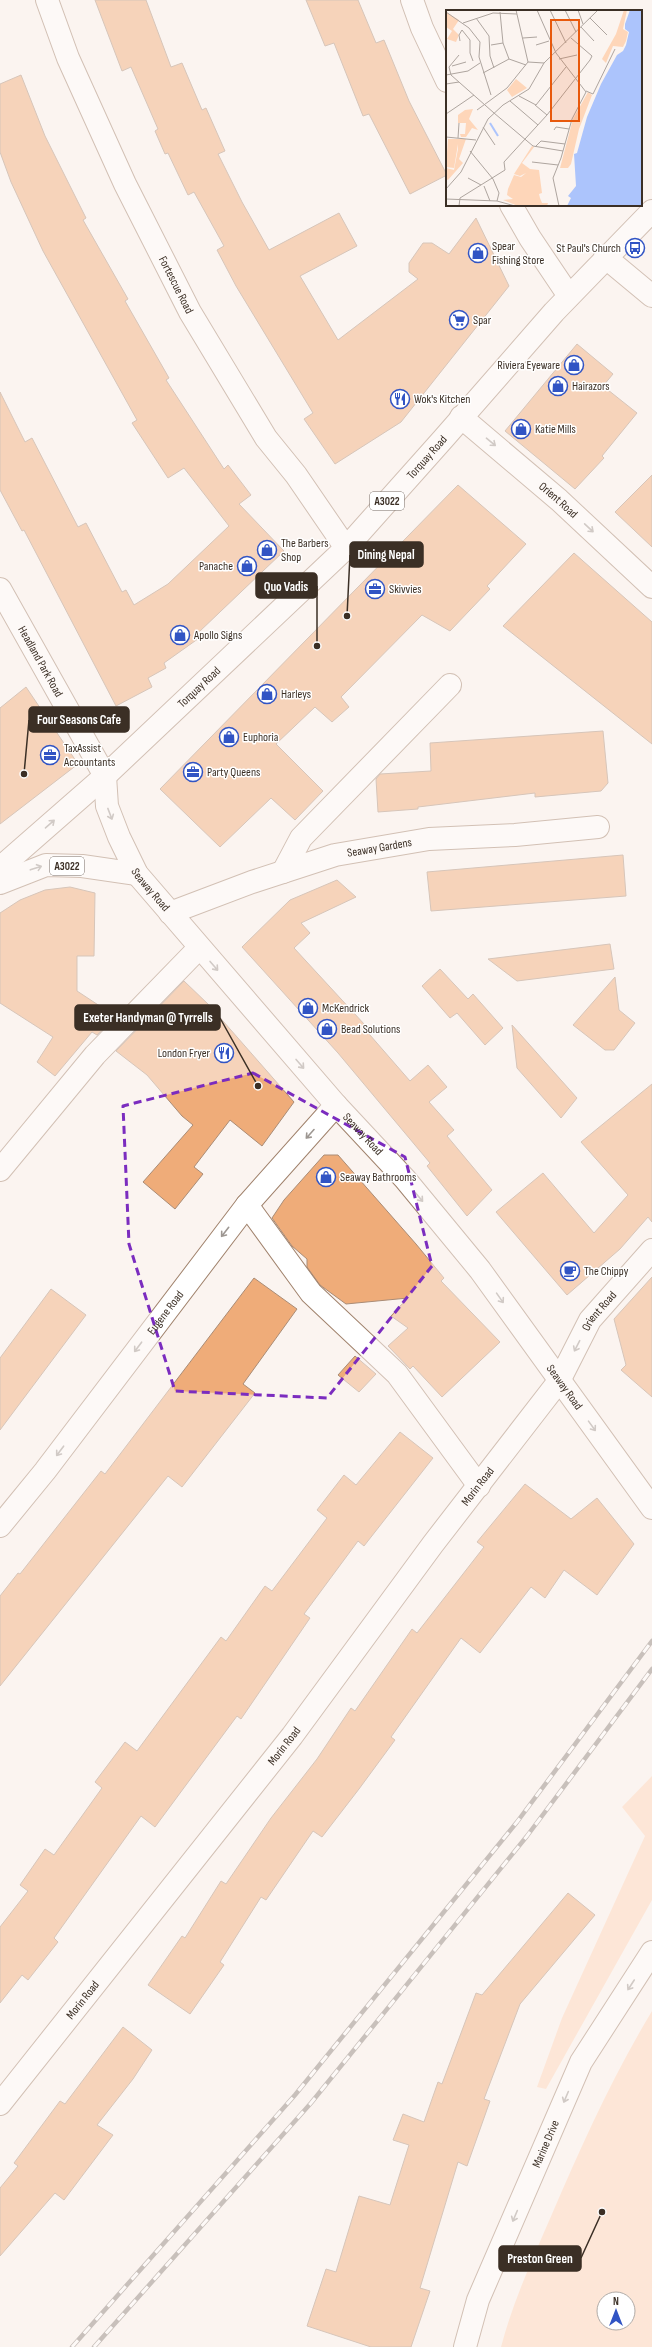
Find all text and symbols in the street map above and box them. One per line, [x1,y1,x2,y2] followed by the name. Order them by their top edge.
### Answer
[446,10,642,206] inset map
[624,237,646,259] bus stop icon: St Paul's Church
[492,239,544,268] place label: Spear Fishing Store
[556,241,621,256] place label: St Paul's Church
[467,242,489,264] shop icon: Spear Fishing Store
[155,254,197,316] street label: Fortescue Road
[448,309,470,331] supermarket icon: Spar
[473,313,492,328] place label: Spar
[563,354,585,376] shop icon: Riviera Eyeware
[497,358,560,373] place label: Riviera Eyeware
[547,375,569,397] shop icon: Hairazors
[572,379,610,394] place label: Hairazors
[389,388,411,410] restaurant icon: Wok's Kitchen
[414,392,470,407] place label: Wok's Kitchen
[510,418,532,440] shop icon: Katie Mills
[535,422,576,437] place label: Katie Mills
[404,432,450,482] street label: Torquay Road
[486,438,496,447] one-way arrow
[536,479,581,521] street label: Orient Road
[370,492,404,510] road number: A3022
[584,523,594,533] one-way arrow
[281,536,328,565] place label: The Barbers Shop
[256,539,278,561] shop icon: The Barbers Shop
[350,542,423,567] callout: Dining Nepal
[357,547,415,563] text: Dining Nepal
[236,555,258,577] shop icon: Panache
[199,559,233,574] place label: Panache
[256,573,317,598] callout: Quo Vadis
[364,578,386,600] office icon: Skivvies
[264,579,308,595] text: Quo Vadis
[389,582,422,597] place label: Skivvies
[15,623,67,700] street label: Headland Park Road
[169,624,191,646] shop icon: Apollo Signs
[193,628,242,643] place label: Apollo Signs
[174,663,224,711] street label: Torquay Road
[256,683,278,705] shop icon: Harleys
[281,687,311,702] place label: Harleys
[29,707,129,732] callout: Four Seasons Cafe
[37,712,121,728] text: Four Seasons Cafe
[218,726,240,748] shop icon: Euphoria
[243,730,279,745] place label: Euphoria
[63,741,115,770] place label: TaxAssist Accountants
[39,744,61,766] office icon: TaxAssist Accountants
[182,761,204,783] office icon: Party Queens
[207,765,260,780] place label: Party Queens
[106,808,114,820] one-way arrow
[45,819,55,829] one-way arrow
[346,835,413,860] street label: Seaway Gardens
[50,857,84,875] road number: A3022
[30,864,43,871] one-way arrow
[128,866,173,914] street label: Seaway Road
[210,961,219,971] one-way arrow
[297,997,319,1019] shop icon: McKendrick
[322,1001,370,1016] place label: McKendrick
[75,1005,220,1030] callout: Exeter Handyman @ Tyrrells
[83,1010,213,1026] text: Exeter Handyman @ Tyrrells
[316,1018,338,1040] shop icon: Bead Solutions
[341,1022,400,1037] place label: Bead Solutions
[213,1042,235,1064] restaurant icon: London Fryer
[158,1046,211,1061] place label: London Fryer
[295,1058,304,1068] one-way arrow
[340,1110,386,1158] street label: Seaway Road
[306,1129,315,1140] one-way arrow
[315,1166,337,1188] shop icon: Seaway Bathrooms
[340,1170,416,1185] place label: Seaway Bathrooms
[415,1191,424,1202] one-way arrow
[221,1227,229,1238] one-way arrow
[559,1260,581,1282] cafe icon: The Chippy
[584,1264,629,1279] place label: The Chippy
[144,1288,187,1338] street label: Eugene Road
[578,1288,620,1333] street label: Orient Road
[496,1292,504,1303] one-way arrow
[573,1340,580,1352] one-way arrow
[133,1341,142,1352] one-way arrow
[543,1362,586,1413] street label: Seaway Road
[588,1421,596,1432] one-way arrow
[55,1445,64,1456] one-way arrow
[458,1464,497,1509] street label: Morin Road
[264,1724,304,1768] street label: Morin Road
[63,1978,102,2022] street label: Morin Road
[627,1979,635,1990] one-way arrow
[562,2091,569,2103] one-way arrow
[529,2118,563,2170] street label: Marine Drive
[510,2210,518,2222] one-way arrow
[499,2246,581,2271] callout: Preston Green
[507,2251,573,2267] text: Preston Green
[596,2291,636,2331] north arrow
[613,2295,619,2308] text: N

